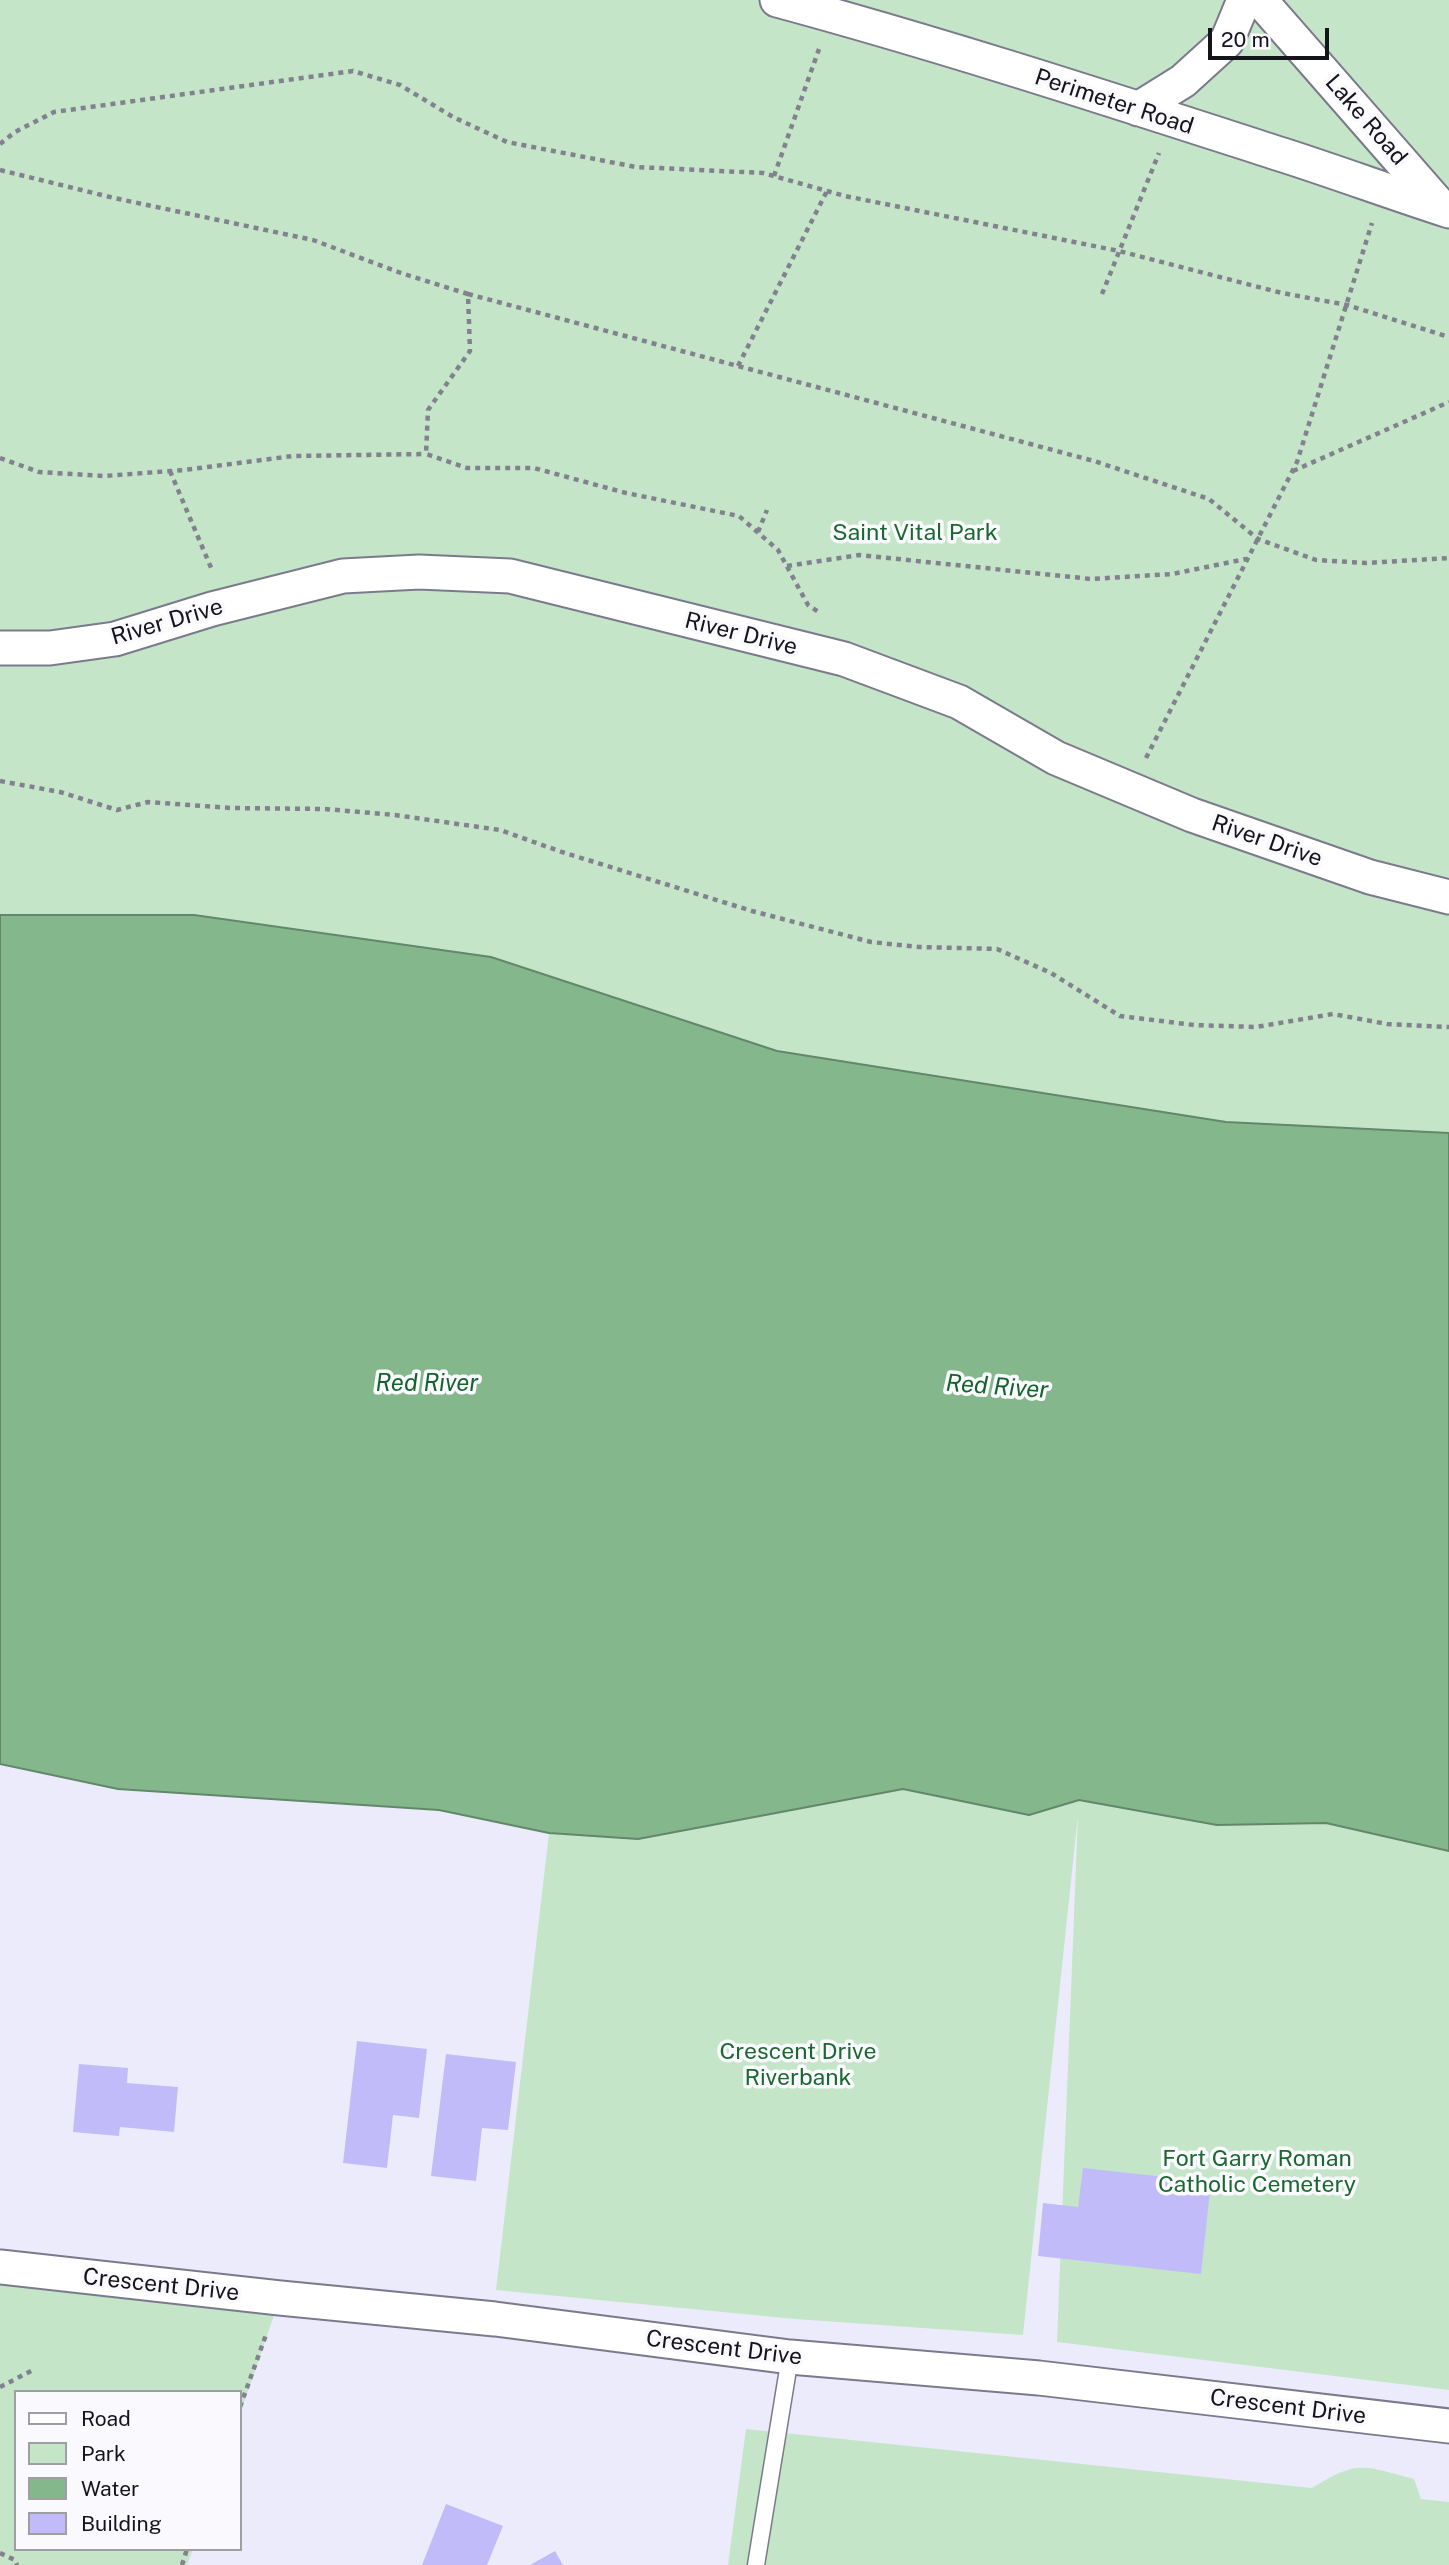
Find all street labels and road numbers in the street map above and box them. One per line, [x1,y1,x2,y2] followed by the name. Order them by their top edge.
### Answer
[1031,63,1197,141] street label: Perimeter Road
[1319,69,1413,171] street label: Lake Road
[108,593,226,651] street label: River Drive
[682,607,800,661] street label: River Drive
[1208,809,1326,873] street label: River Drive
[81,2263,241,2307] street label: Crescent Drive
[644,2325,804,2371] street label: Crescent Drive
[1208,2384,1368,2430] street label: Crescent Drive

